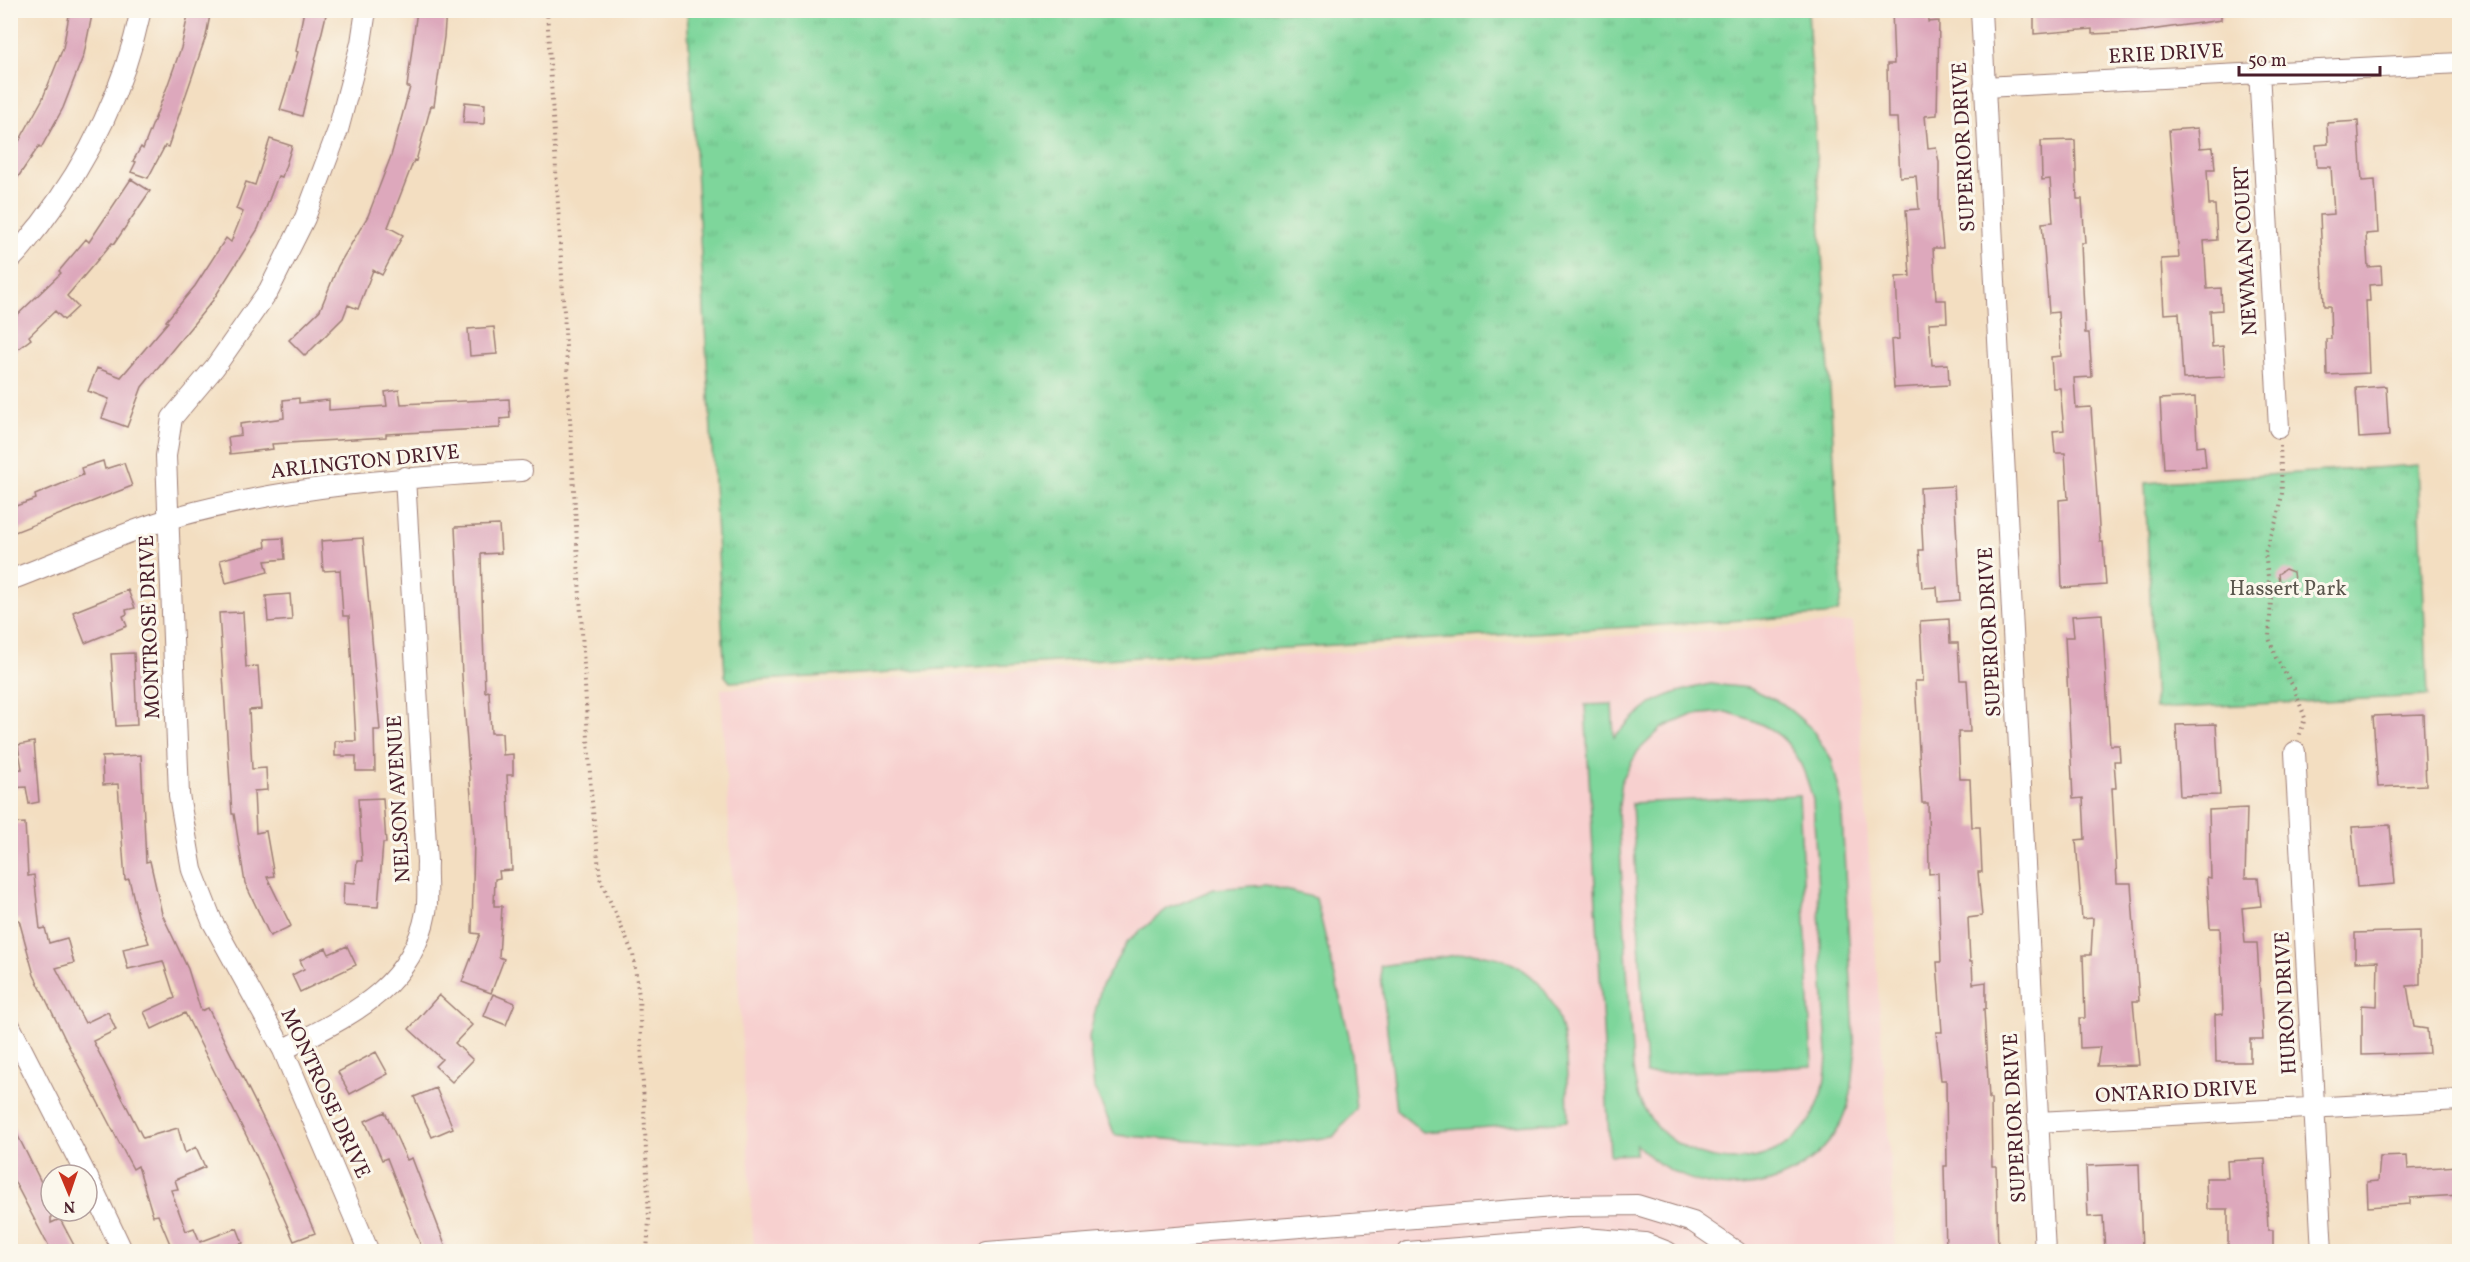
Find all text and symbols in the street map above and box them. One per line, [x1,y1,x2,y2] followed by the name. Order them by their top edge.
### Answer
[2108,37,2224,72] street label: ERIE DRIVE
[2239,39,2380,77] scale bar
[2248,49,2287,74] text: 50 m
[1946,61,1983,233] street label: SUPERIOR DRIVE
[2228,165,2265,337] street label: NEWMAN COURT
[269,438,461,487] street label: ARLINGTON DRIVE
[133,534,168,720] street label: MONTROSE DRIVE
[1972,546,2009,718] street label: SUPERIOR DRIVE
[2229,575,2347,604] park label: Hassert Park
[381,714,418,883] street label: NELSON AVENUE
[2268,930,2305,1075] street label: HURON DRIVE
[273,1004,377,1183] street label: MONTROSE DRIVE
[1997,1032,2034,1204] street label: SUPERIOR DRIVE
[2094,1074,2258,1111] street label: ONTARIO DRIVE
[39,1163,99,1223] north arrow
[63,1195,76,1217] text: N

